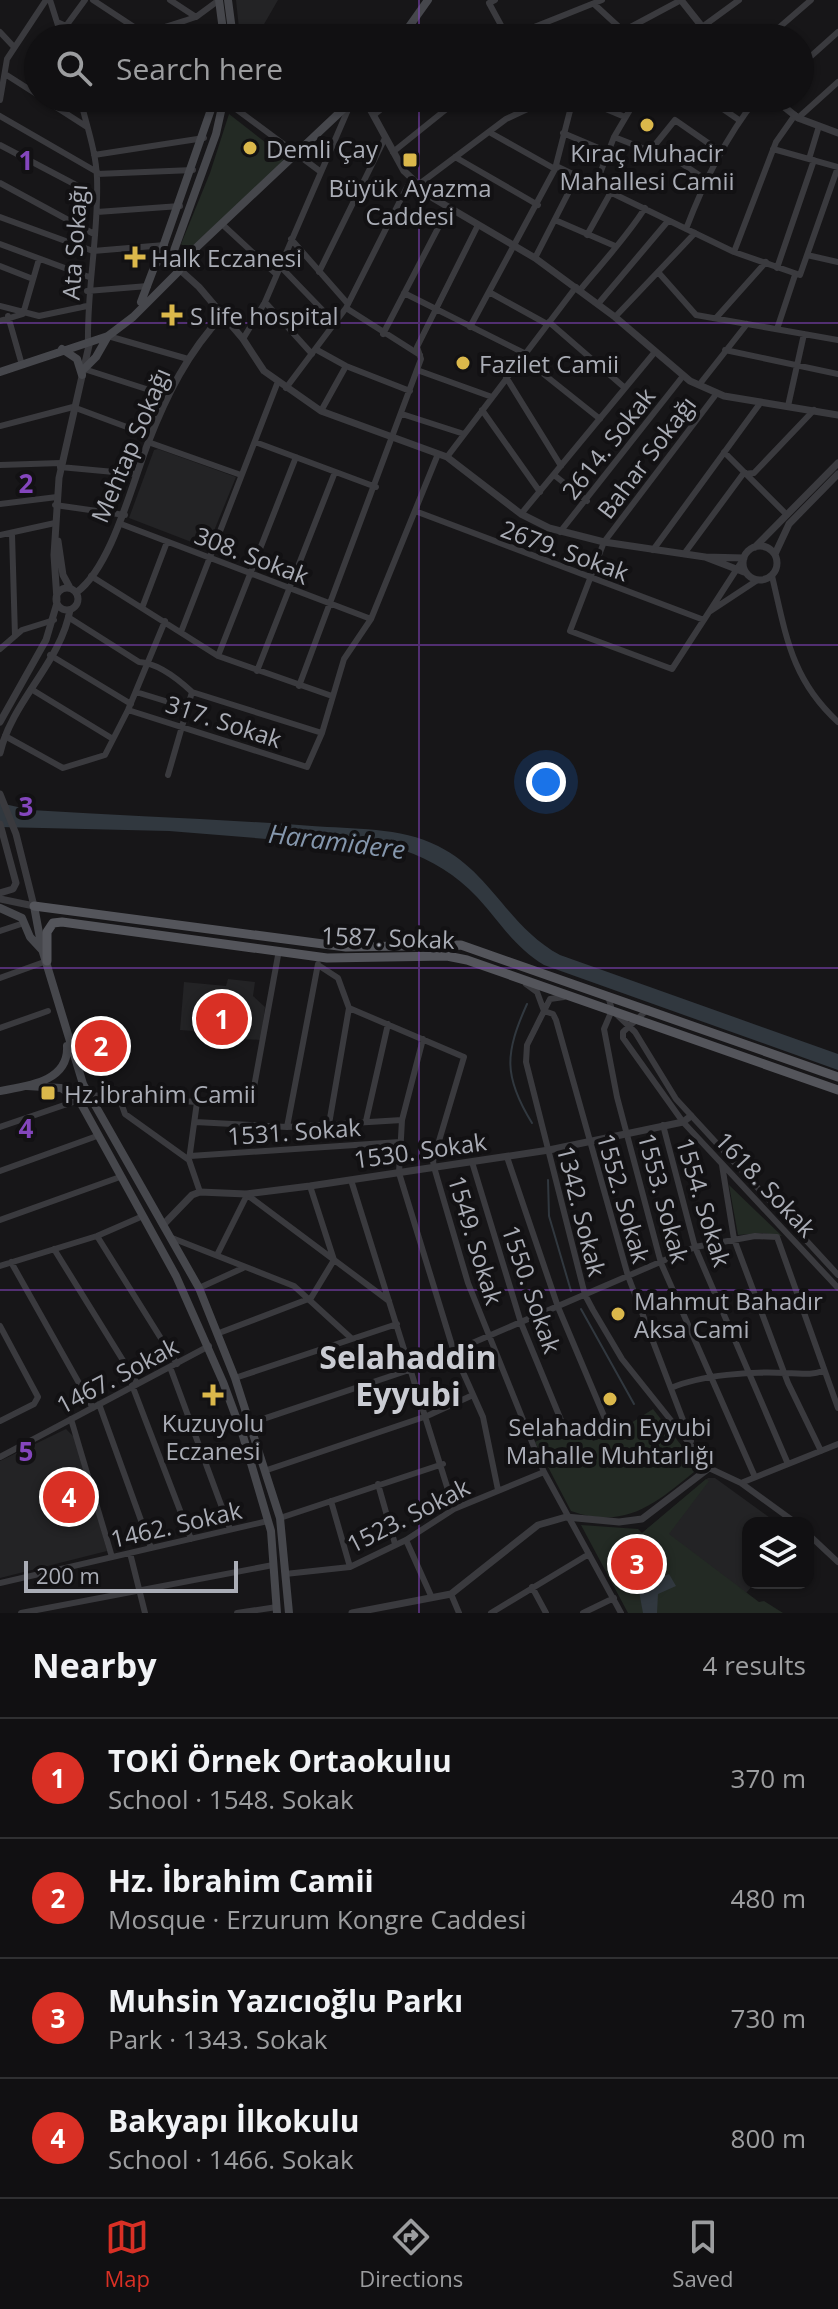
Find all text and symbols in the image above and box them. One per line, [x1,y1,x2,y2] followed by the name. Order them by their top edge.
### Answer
[24,24,814,112] search box
[52,46,96,90] icon: search
[116,48,283,89] text: Search here
[638,116,656,134] marker: Kıraç Muhacir Mahallesi Camii
[266,132,379,165] place label: Demli Çay
[559,136,735,197] place label: Kıraç Muhacir Mahallesi Camii
[241,139,259,157] marker: Demli Çay
[19,142,33,178] text: 1
[401,151,419,169] marker: Büyük Ayazma Caddesi
[328,171,492,232] place label: Büyük Ayazma Caddesi
[53,183,95,301] street label: Ata Sokağı
[151,241,302,274] place label: Halk Eczanesi
[126,248,144,266] marker: Halk Eczanesi
[190,299,339,332] place label: S life hospital
[161,304,183,326] marker: S life hospital
[479,347,619,380] place label: Fazilet Camii
[454,354,472,372] marker: Fazilet Camii
[83,363,177,527] street label: Mehtap Sokağı
[554,380,662,506] street label: 2614. Sokak
[589,389,703,525] street label: Bahar Sokağı
[19,465,34,501] text: 2
[497,512,634,588] street label: 2679. Sokak
[190,518,314,592] street label: 308. Sokak
[162,687,286,755] street label: 317. Sokak
[526,762,566,802] your location
[19,788,33,824] text: 3
[266,815,408,867] water label: Haramidere
[321,918,456,956] street label: 1587. Sokak
[196,989,248,1049] pin: 1
[75,1016,127,1076] pin: 2
[64,1077,256,1110] place label: Hz.İbrahim Camii
[39,1084,57,1102] marker: Hz.İbrahim Camii
[19,1110,34,1146] text: 4
[226,1110,362,1152] street label: 1531. Sokak
[352,1124,489,1176] street label: 1530. Sokak
[708,1124,824,1244] street label: 1618. Sokak
[590,1129,658,1267] street label: 1552. Sokak
[631,1129,697,1267] street label: 1553. Sokak
[669,1133,739,1271] street label: 1554. Sokak
[550,1142,614,1280] street label: 1342. Sokak
[441,1171,511,1309] street label: 1549. Sokak
[495,1220,569,1358] street label: 1550. Sokak
[634,1284,823,1345] place label: Mahmut Bahadır Aksa Cami
[609,1305,627,1323] marker: Mahmut Bahadır Aksa Cami
[50,1329,184,1421] street label: 1467. Sokak
[319,1335,497,1415] district label: Selahaddin Eyyubi
[204,1386,222,1404] marker: Kuzuyolu Eczanesi
[601,1390,619,1408] marker: Selahaddin Eyyubi Mahalle Muhtarlığı
[162,1406,264,1467] place label: Kuzuyolu Eczanesi
[506,1410,714,1471] place label: Selahaddin Eyyubi Mahalle Muhtarlığı
[19,1433,33,1469] text: 5
[43,1467,95,1527] pin: 4
[341,1470,475,1560] street label: 1523. Sokak
[107,1493,245,1555] street label: 1462. Sokak
[742,1517,814,1589] map controls
[742,1517,814,1589] button: layers
[611,1534,663,1594] pin: 3
[24,1557,238,1593] scale bar
[36,1560,100,1590] text: 200 m
[32,1642,157,1688] text: Nearby
[703,1647,806,1683] text: 4 results
[108,1740,452,1781] text: TOKİ Örnek Ortaokulıu
[51,1760,65,1796] text: 1
[731,1760,806,1796] text: 370 m
[108,1781,354,1817] text: School · 1548. Sokak
[108,1860,374,1901] text: Hz. İbrahim Camii
[51,1880,65,1916] text: 2
[731,1880,806,1916] text: 480 m
[108,1901,527,1937] text: Mosque · Erzurum Kongre Caddesi
[108,1980,463,2021] text: Muhsin Yazıcıoğlu Parkı
[51,2000,65,2036] text: 3
[731,2000,806,2036] text: 730 m
[108,2021,327,2057] text: Park · 1343. Sokak
[108,2100,359,2141] text: Bakyapı İlkokulu
[51,2120,65,2156] text: 4
[731,2120,806,2156] text: 800 m
[108,2141,354,2177] text: School · 1466. Sokak
[105,2215,150,2293] tab: Map
[359,2215,463,2293] tab: Directions
[672,2215,733,2293] tab: Saved

